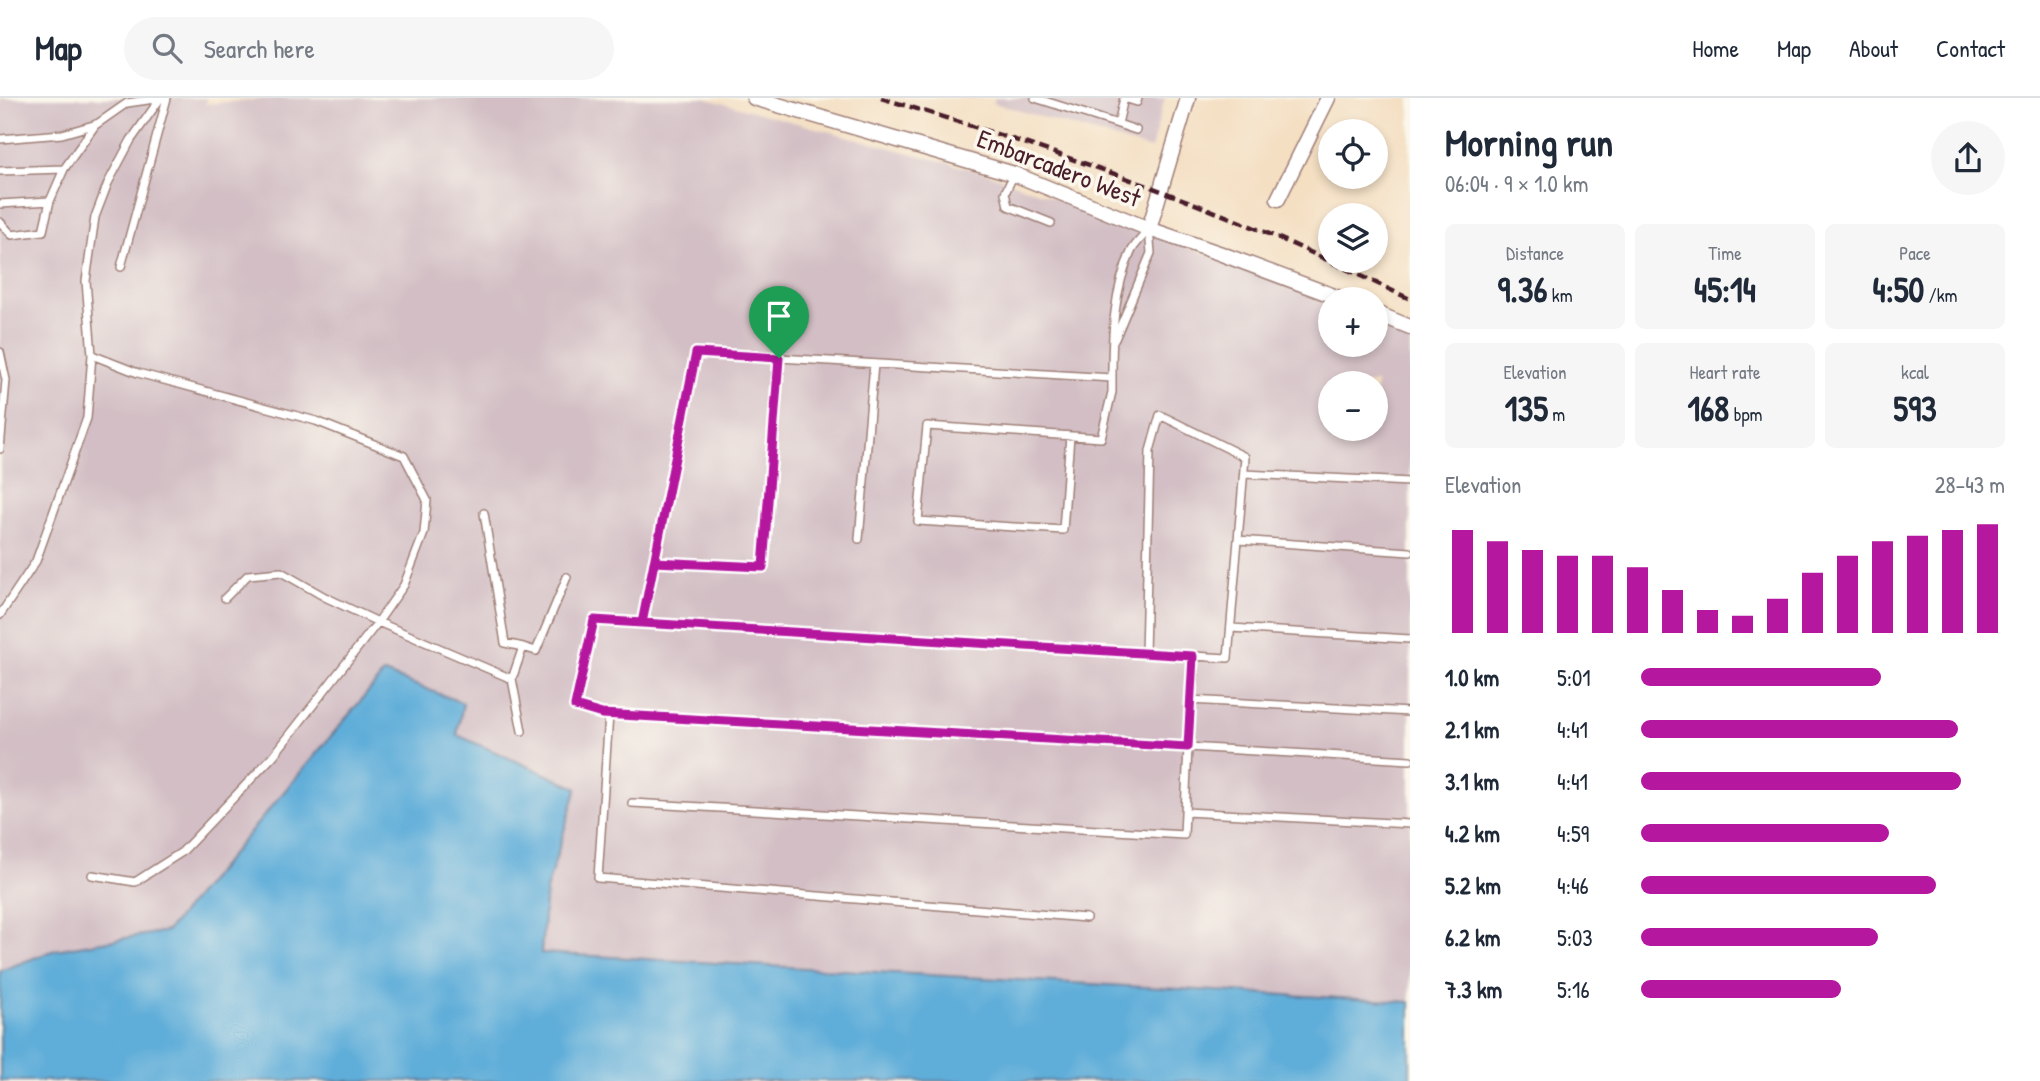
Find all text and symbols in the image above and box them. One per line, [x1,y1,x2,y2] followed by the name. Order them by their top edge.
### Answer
[124,17,614,80] search box
[35,26,82,70] text: Map
[148,29,186,67] icon: search
[204,31,315,66] text: Search here
[1692,32,1739,64] text: Home
[1777,32,1811,64] text: Map
[1849,32,1898,64] text: About
[1936,32,2005,64] text: Contact
[1445,116,1613,168] text: Morning run
[1318,119,1388,441] map controls
[1318,119,1388,189] button: locate
[972,120,1147,215] street label: Embarcadero West
[1931,121,2005,195] button: share
[1445,168,1588,199] text: 06:04 · 9 × 1.0 km
[1318,203,1388,273] button: layers
[1506,240,1564,266] text: Distance
[1708,240,1742,266] text: Time
[1899,240,1931,266] text: Pace
[1497,266,1547,313] text: 9.36
[1694,266,1756,313] text: 45:14
[1873,266,1924,313] text: 4:50
[1547,282,1573,308] text: km
[1924,282,1957,308] text: /km
[749,286,809,358] pin
[1318,287,1388,357] button: +
[760,297,798,335] icon: arrive
[1503,359,1567,385] text: Elevation
[1690,359,1760,385] text: Heart rate
[1901,359,1929,385] text: kcal
[1318,371,1388,441] button: −
[1505,385,1548,432] text: 135
[1687,385,1729,432] text: 168
[1893,385,1937,432] text: 593
[1548,401,1565,427] text: m
[1729,401,1763,427] text: bpm
[1445,469,1521,500] text: Elevation
[1935,469,2005,500] text: 28–43 m
[1445,662,1499,693] text: 1.0 km
[1557,662,1591,693] text: 5:01
[1445,714,1500,745] text: 2.1 km
[1557,714,1588,745] text: 4:41
[1445,766,1499,797] text: 3.1 km
[1557,766,1588,797] text: 4:41
[1445,818,1500,849] text: 4.2 km
[1557,818,1589,849] text: 4:59
[1445,870,1501,901] text: 5.2 km
[1557,870,1589,901] text: 4:46
[1445,922,1500,953] text: 6.2 km
[1557,922,1593,953] text: 5:03
[1445,974,1502,1005] text: 7.3 km
[1557,974,1590,1005] text: 5:16

